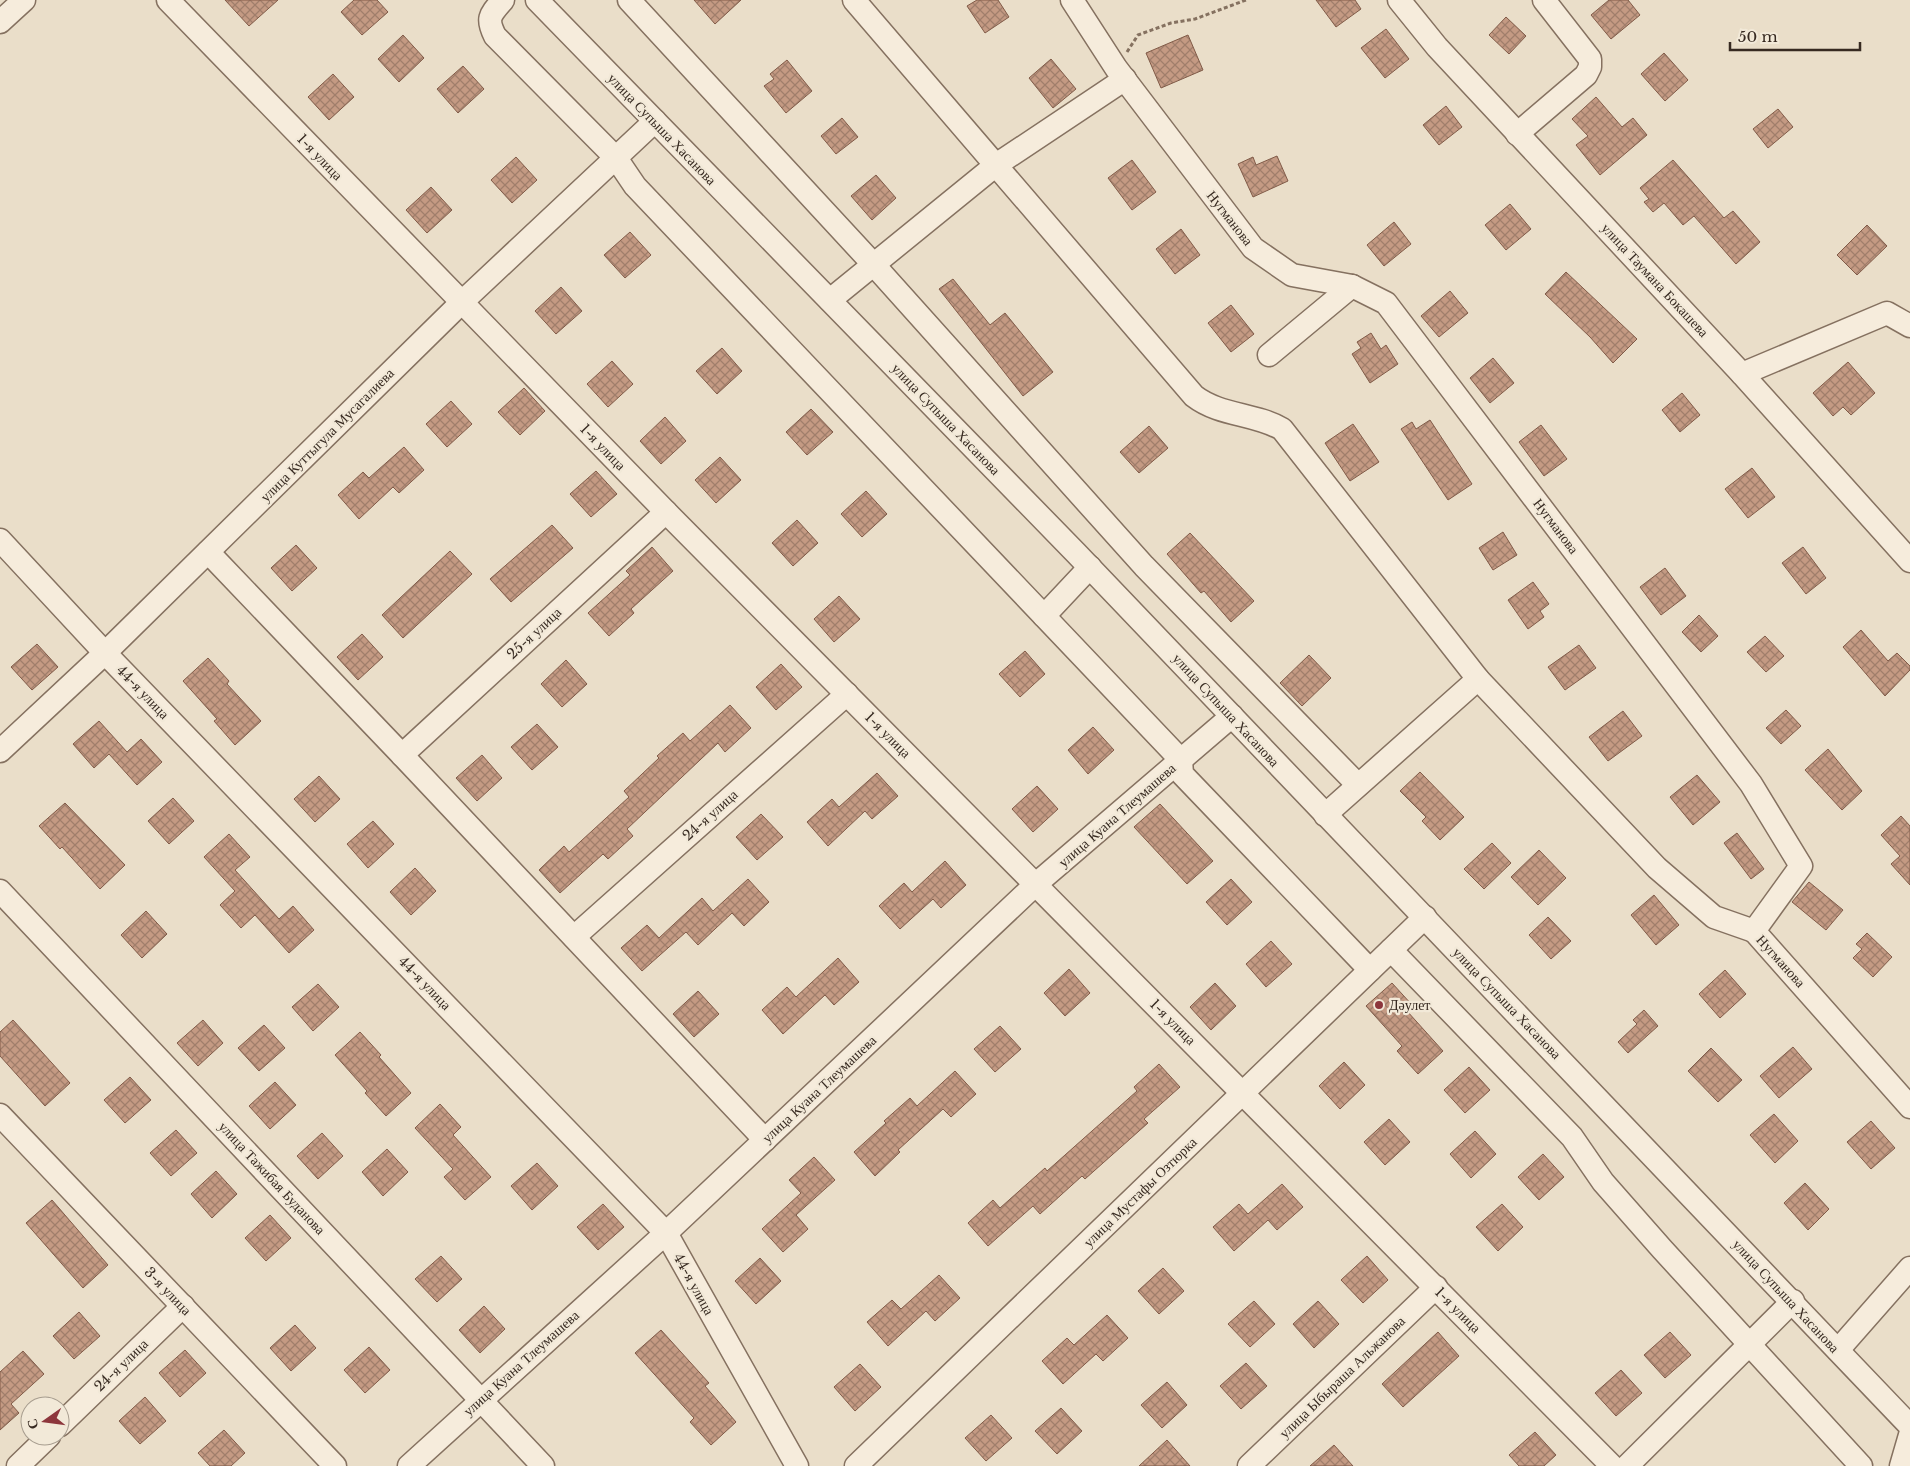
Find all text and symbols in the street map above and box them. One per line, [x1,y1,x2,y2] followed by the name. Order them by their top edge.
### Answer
[1730,20,1860,52] scale bar
[1738,27,1778,46] text: 50 m
[604,69,721,189] street label: улица Супыша Хасанова
[293,130,347,185] street label: 1-я улица
[1203,187,1258,250] street label: Нугманова
[1598,219,1713,341] street label: улица Таумана Бокашева
[888,359,1005,479] street label: улица Супыша Хасанова
[256,364,398,506] street label: улица Куттыгула Мусагалиева
[576,420,630,475] street label: 1-я улица
[1529,495,1583,558] street label: Нугманова
[503,603,566,663] street label: 25-я улица
[1169,650,1284,771] street label: улица Супыша Хасанова
[113,661,174,723] street label: 44-я улица
[861,708,915,762] street label: 1-я улица
[1055,759,1180,871] street label: улица Куана Тлеумашева
[679,785,742,845] street label: 24-я улица
[1753,931,1810,992] street label: Нугманова
[1449,943,1566,1063] street label: улица Супыша Хасанова
[395,952,456,1014] street label: 44-я улица
[1146,995,1200,1049] street label: 1-я улица
[1389,996,1430,1014] place label: Дәулет
[1373,999,1385,1011] marker: Дәулет
[758,1031,880,1147] street label: улица Куана Тлеумашева
[215,1118,330,1239] street label: улица Тажибая Буданова
[1079,1133,1201,1251] street label: улица Мустафы Озтюрка
[1729,1236,1844,1357] street label: улица Супыша Хасанова
[670,1250,719,1319] street label: 44-я улица
[141,1263,196,1319] street label: 3-я улица
[1431,1283,1485,1337] street label: 1-я улица
[459,1306,583,1420] street label: улица Куана Тлеумашева
[1275,1312,1409,1442] street label: улица Ыбыраша Альжанова
[90,1334,152,1395] street label: 24-я улица
[20,1396,70,1446] north arrow
[22,1417,42,1431] text: С

